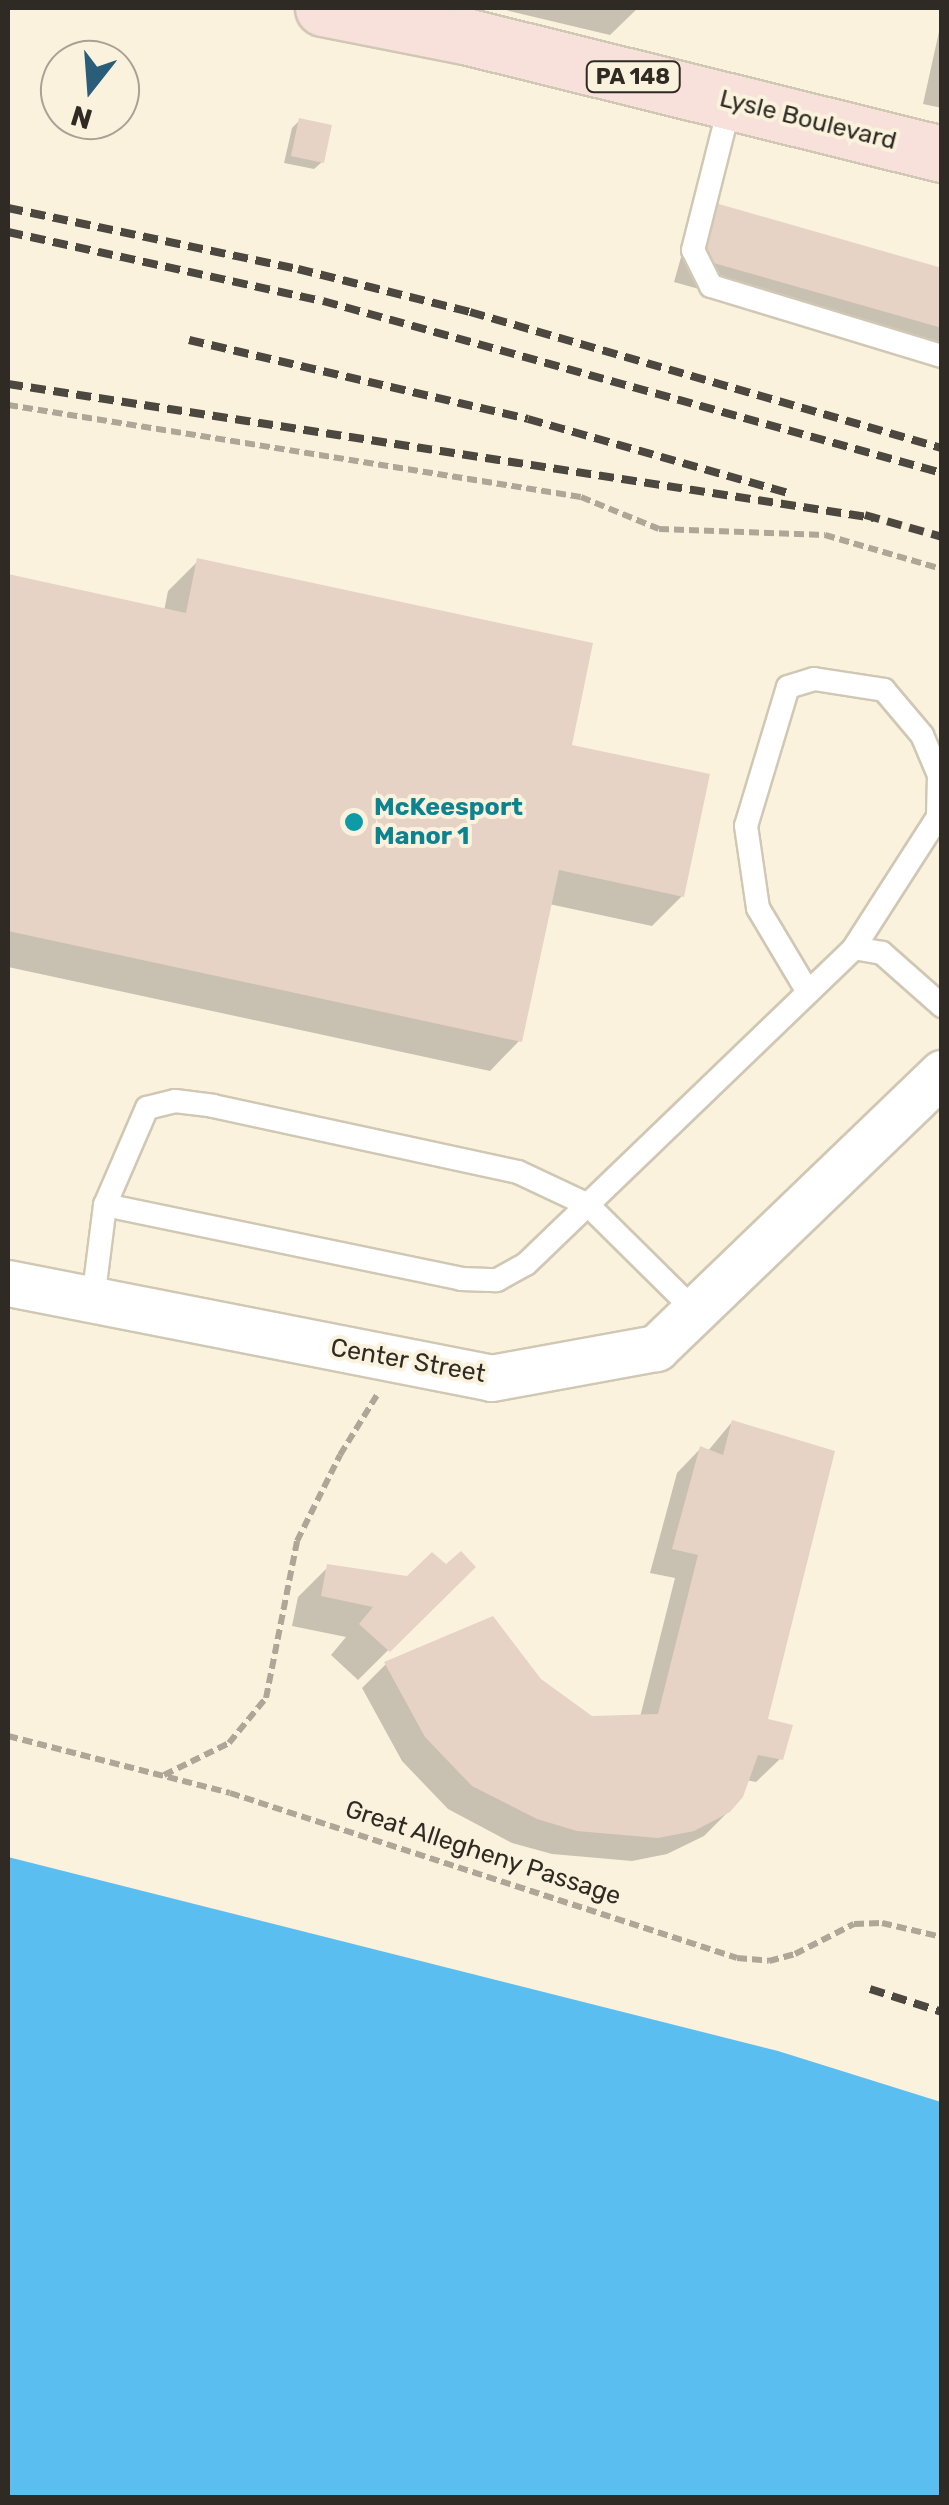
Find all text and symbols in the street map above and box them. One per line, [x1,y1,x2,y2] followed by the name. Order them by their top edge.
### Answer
[40,40,140,140] north arrow
[583,60,683,94] road number: PA 148
[717,84,899,156] street label: Lysle Boulevard
[67,99,96,136] text: N
[374,793,523,852] place label: McKeesport Manor 1
[343,811,365,833] marker: McKeesport Manor 1
[328,1333,488,1389] street label: Center Street
[341,1794,625,1912] street label: Great Allegheny Passage

